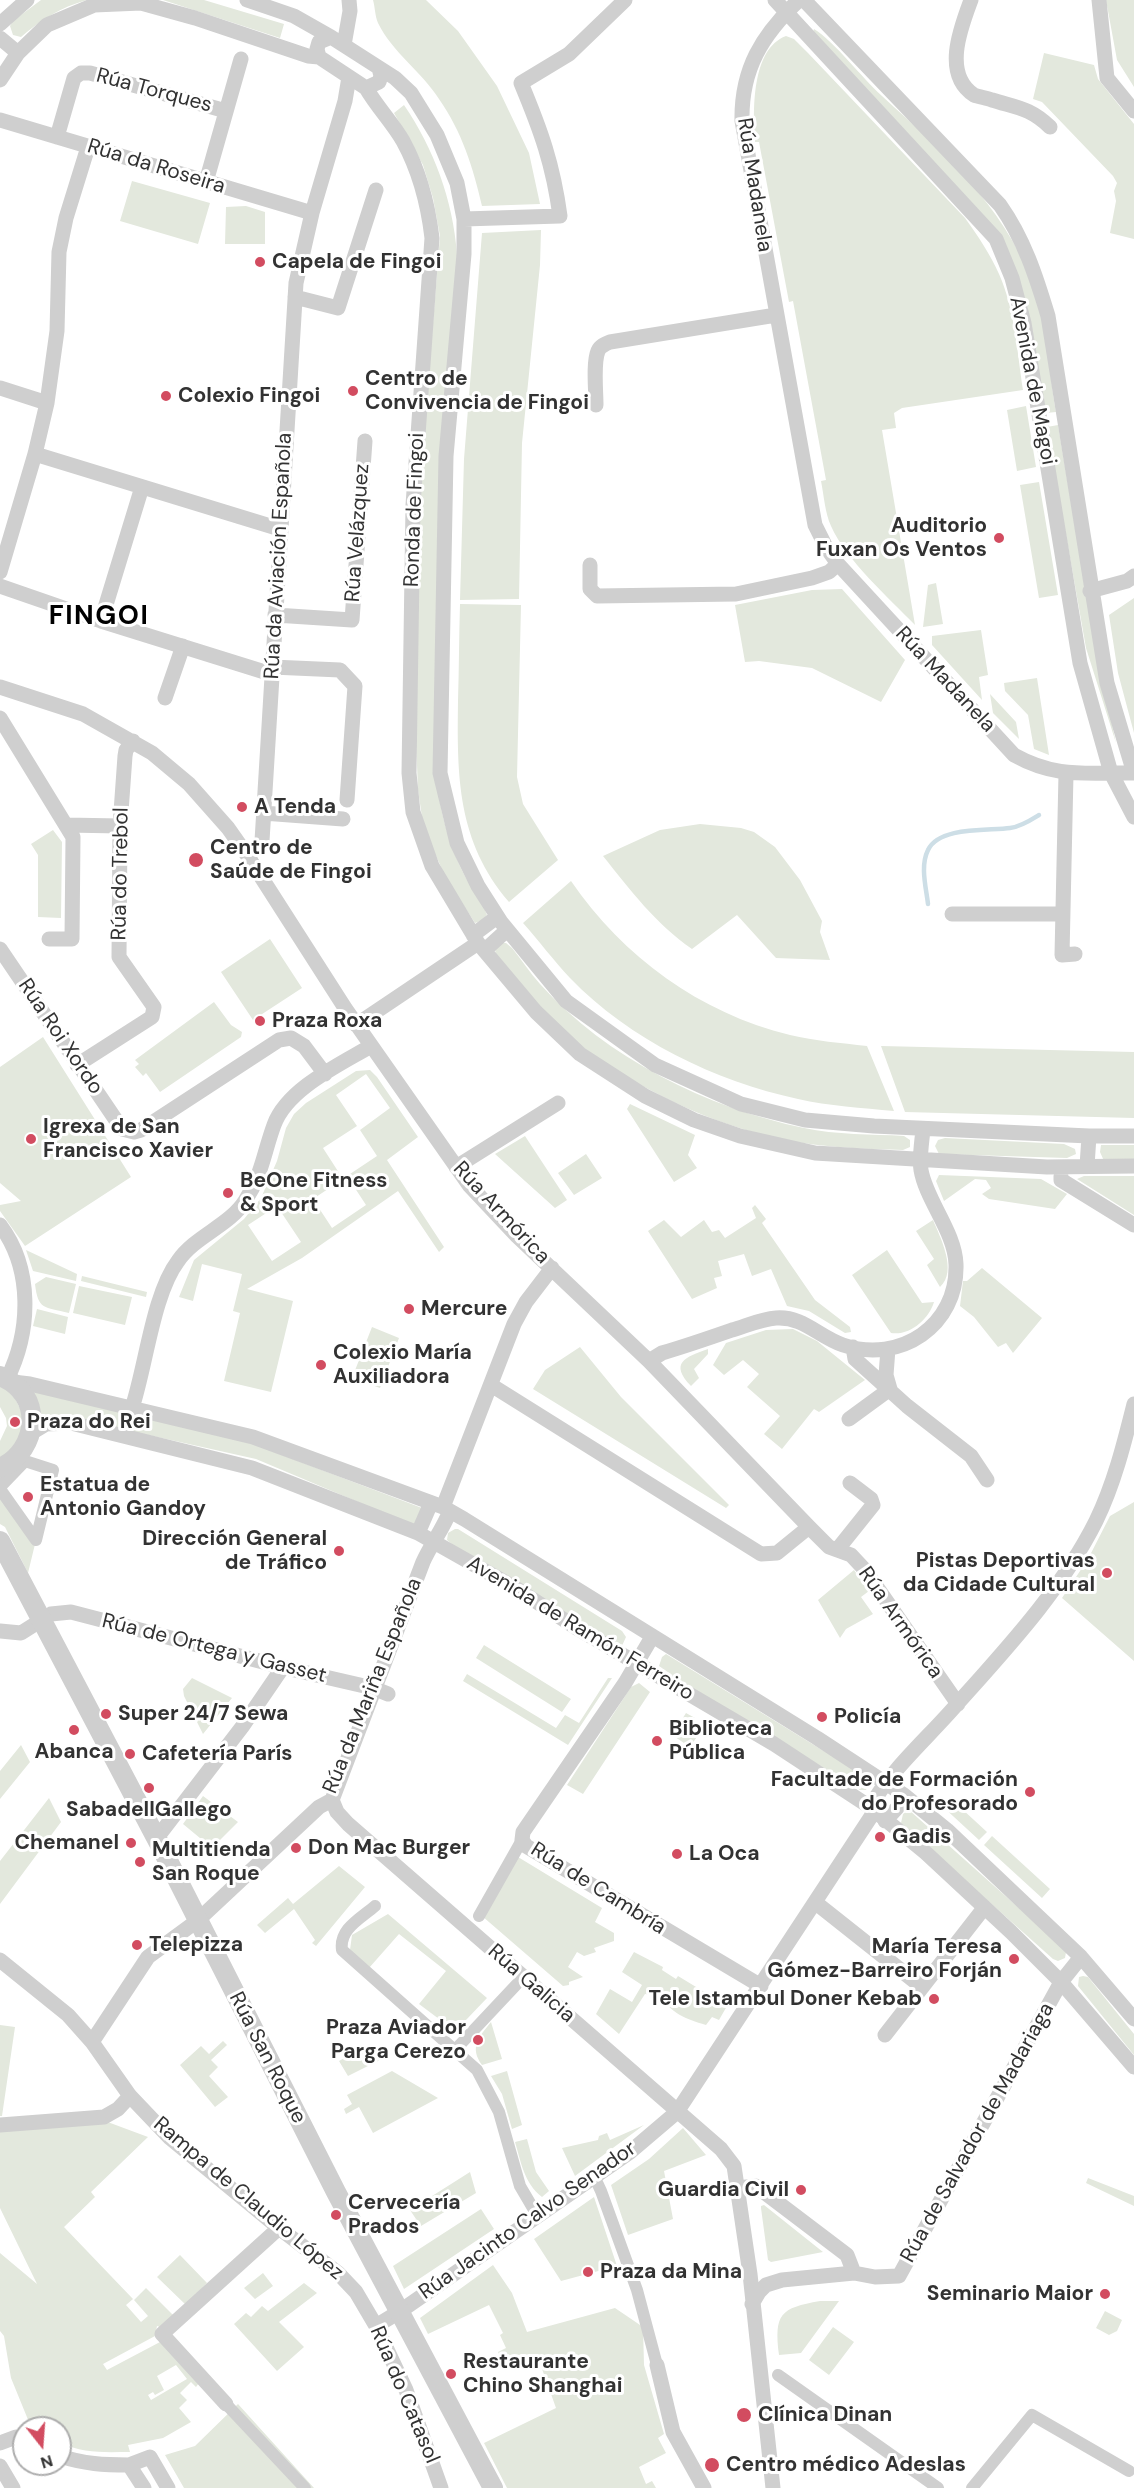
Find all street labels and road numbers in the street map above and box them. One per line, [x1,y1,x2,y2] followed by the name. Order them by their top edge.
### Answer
[93,63,215,119] street label: Rúa Torques
[731,116,777,254] street label: Rúa Madanela
[84,134,228,200] street label: Rúa da Roseira
[1003,295,1061,467] street label: Avenida de Magoi
[260,432,298,680] street label: Rúa da Aviación Española
[400,432,430,588] street label: Ronda de Fingoi
[341,463,375,603] street label: Rúa Velázquez
[890,622,1000,738] street label: Rúa Madanela
[107,807,135,941] street label: Rúa do Trebol
[12,974,108,1100] street label: Rúa Roi Xordo
[447,1157,555,1269] street label: Rúa Armórica
[462,1551,698,1707] street label: Avenida de Ramón Ferreiro
[852,1562,948,1684] street label: Rúa Armórica
[318,1575,428,1797] street label: Rúa da Mariña Española
[99,1609,329,1689] street label: Rúa de Ortega y Gasset
[526,1837,670,1941] street label: Rúa de Cambría
[482,1939,580,2029] street label: Rúa Galicia
[223,1988,311,2128] street label: Rúa San Roque
[896,1999,1060,2267] street label: Rúa de Salvador de Madariaga
[148,2112,348,2286] street label: Rampa de Claudio López
[415,2136,641,2306] street label: Rúa Jacinto Calvo Senador
[364,2323,444,2467] street label: Rúa do Catasol

